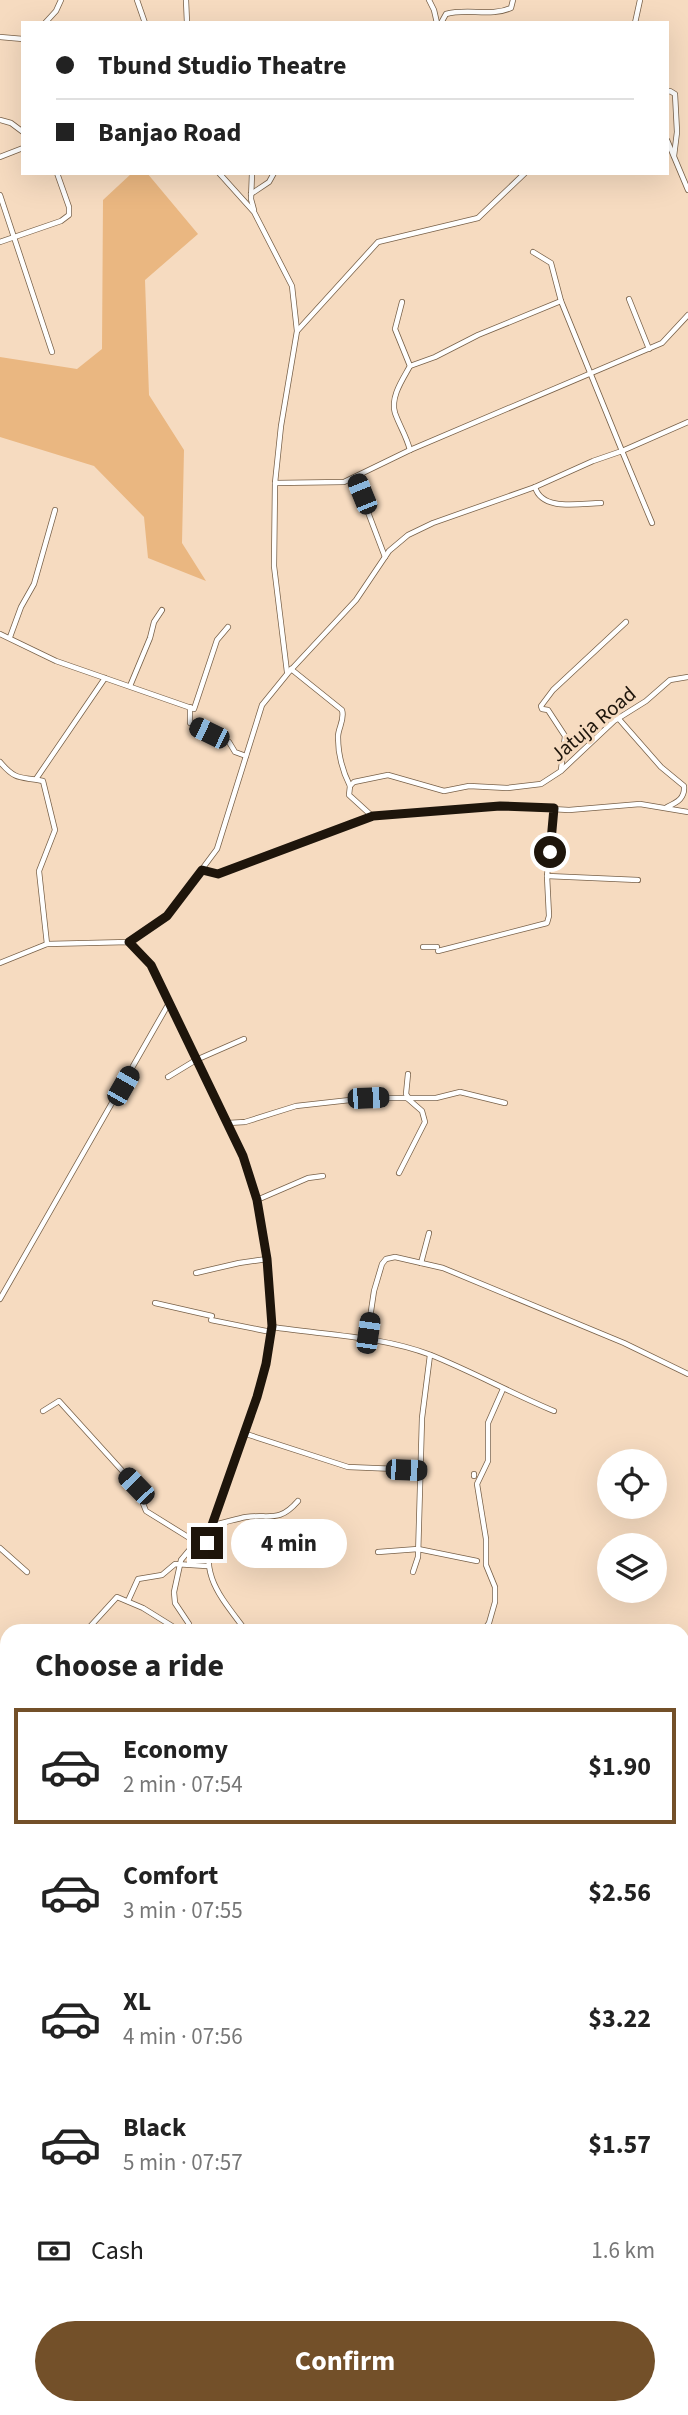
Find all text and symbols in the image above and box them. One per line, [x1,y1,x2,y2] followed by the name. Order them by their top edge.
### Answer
[98,47,346,84] text: Tbund Studio Theatre
[98,114,241,151] text: Banjao Road
[345,471,380,517] car
[544,679,642,769] street label: Jatuja Road
[186,714,233,752] car
[534,836,566,868] route start
[104,1063,143,1109] car
[347,1087,390,1109] car
[355,1311,382,1355] car
[597,1449,667,1603] map controls
[597,1449,667,1519] button: locate
[385,1459,428,1481] car
[114,1464,159,1508] car
[232,1518,347,1568] callout: 4 min
[191,1527,223,1559] route end
[261,1527,317,1560] text: 4 min
[597,1533,667,1603] button: layers
[35,1643,224,1689] text: Choose a ride
[123,1731,228,1768] text: Economy
[39,1735,102,1798] icon: car
[588,1748,651,1785] text: $1.90
[123,1768,243,1801] text: 2 min · 07:54
[123,1857,218,1894] text: Comfort
[39,1861,102,1924] icon: car
[588,1874,651,1911] text: $2.56
[123,1894,243,1927] text: 3 min · 07:55
[123,1983,151,2020] text: XL
[39,1987,102,2050] icon: car
[588,2000,651,2037] text: $3.22
[123,2020,243,2053] text: 4 min · 07:56
[123,2109,186,2146] text: Black
[39,2113,102,2176] icon: car
[588,2126,651,2163] text: $1.57
[123,2146,243,2179] text: 5 min · 07:57
[35,2232,73,2270] icon: cash
[91,2232,144,2269] text: Cash
[591,2234,655,2267] text: 1.6 km
[35,2321,655,2401] button: Confirm

